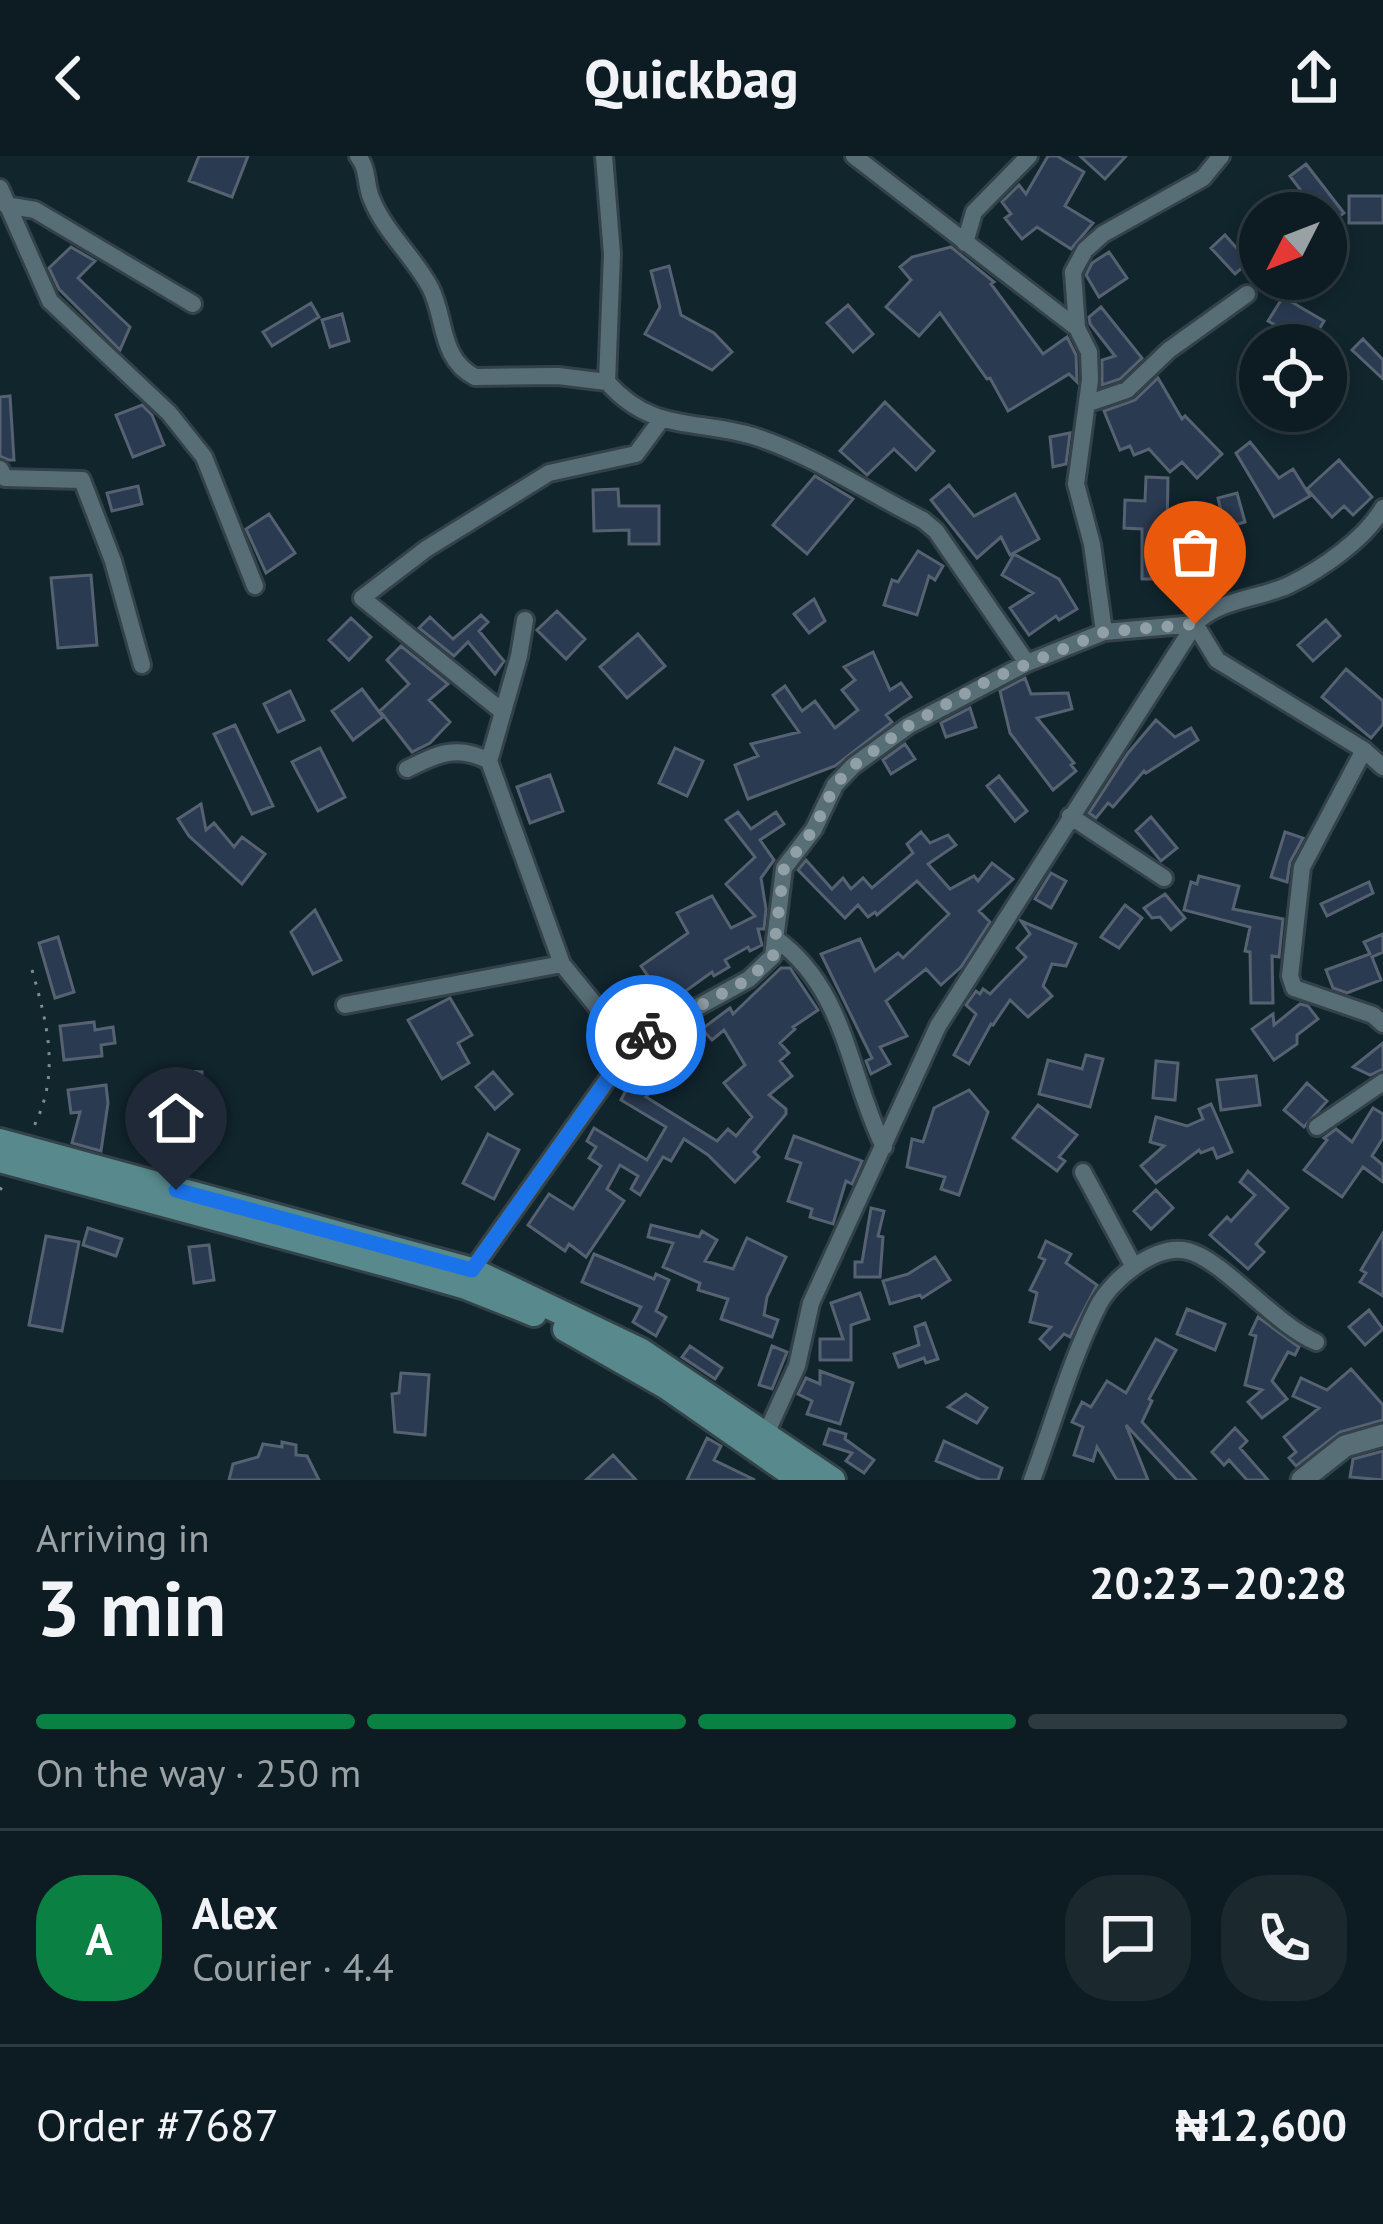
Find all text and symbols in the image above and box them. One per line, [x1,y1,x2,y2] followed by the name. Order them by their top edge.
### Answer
[584,43,799,113] text: Quickbag
[36,45,102,111] icon: back
[1281,45,1347,111] icon: share
[1239,192,1347,300] north arrow
[1239,192,1347,432] map controls
[1239,324,1347,432] button: locate
[1144,501,1246,624] pin
[1162,519,1228,585] icon: bag
[586,975,706,1095] courier
[613,1002,679,1068] icon: bike
[125,1067,227,1190] pin
[143,1085,209,1151] icon: home
[36,1512,210,1563] text: Arriving in
[1089,1553,1347,1611] text: 20:23–20:28
[36,1557,226,1658] text: 3 min
[36,1747,361,1798] text: On the way · 250 m
[1065,1875,1191,2001] button: chat
[1221,1875,1347,2001] button: phone
[192,1883,278,1941] text: Alex
[85,1909,113,1967] text: A
[192,1941,394,1992] text: Courier · 4.4
[36,2095,279,2153] text: Order #7687
[1176,2095,1347,2153] text: ₦12,600

